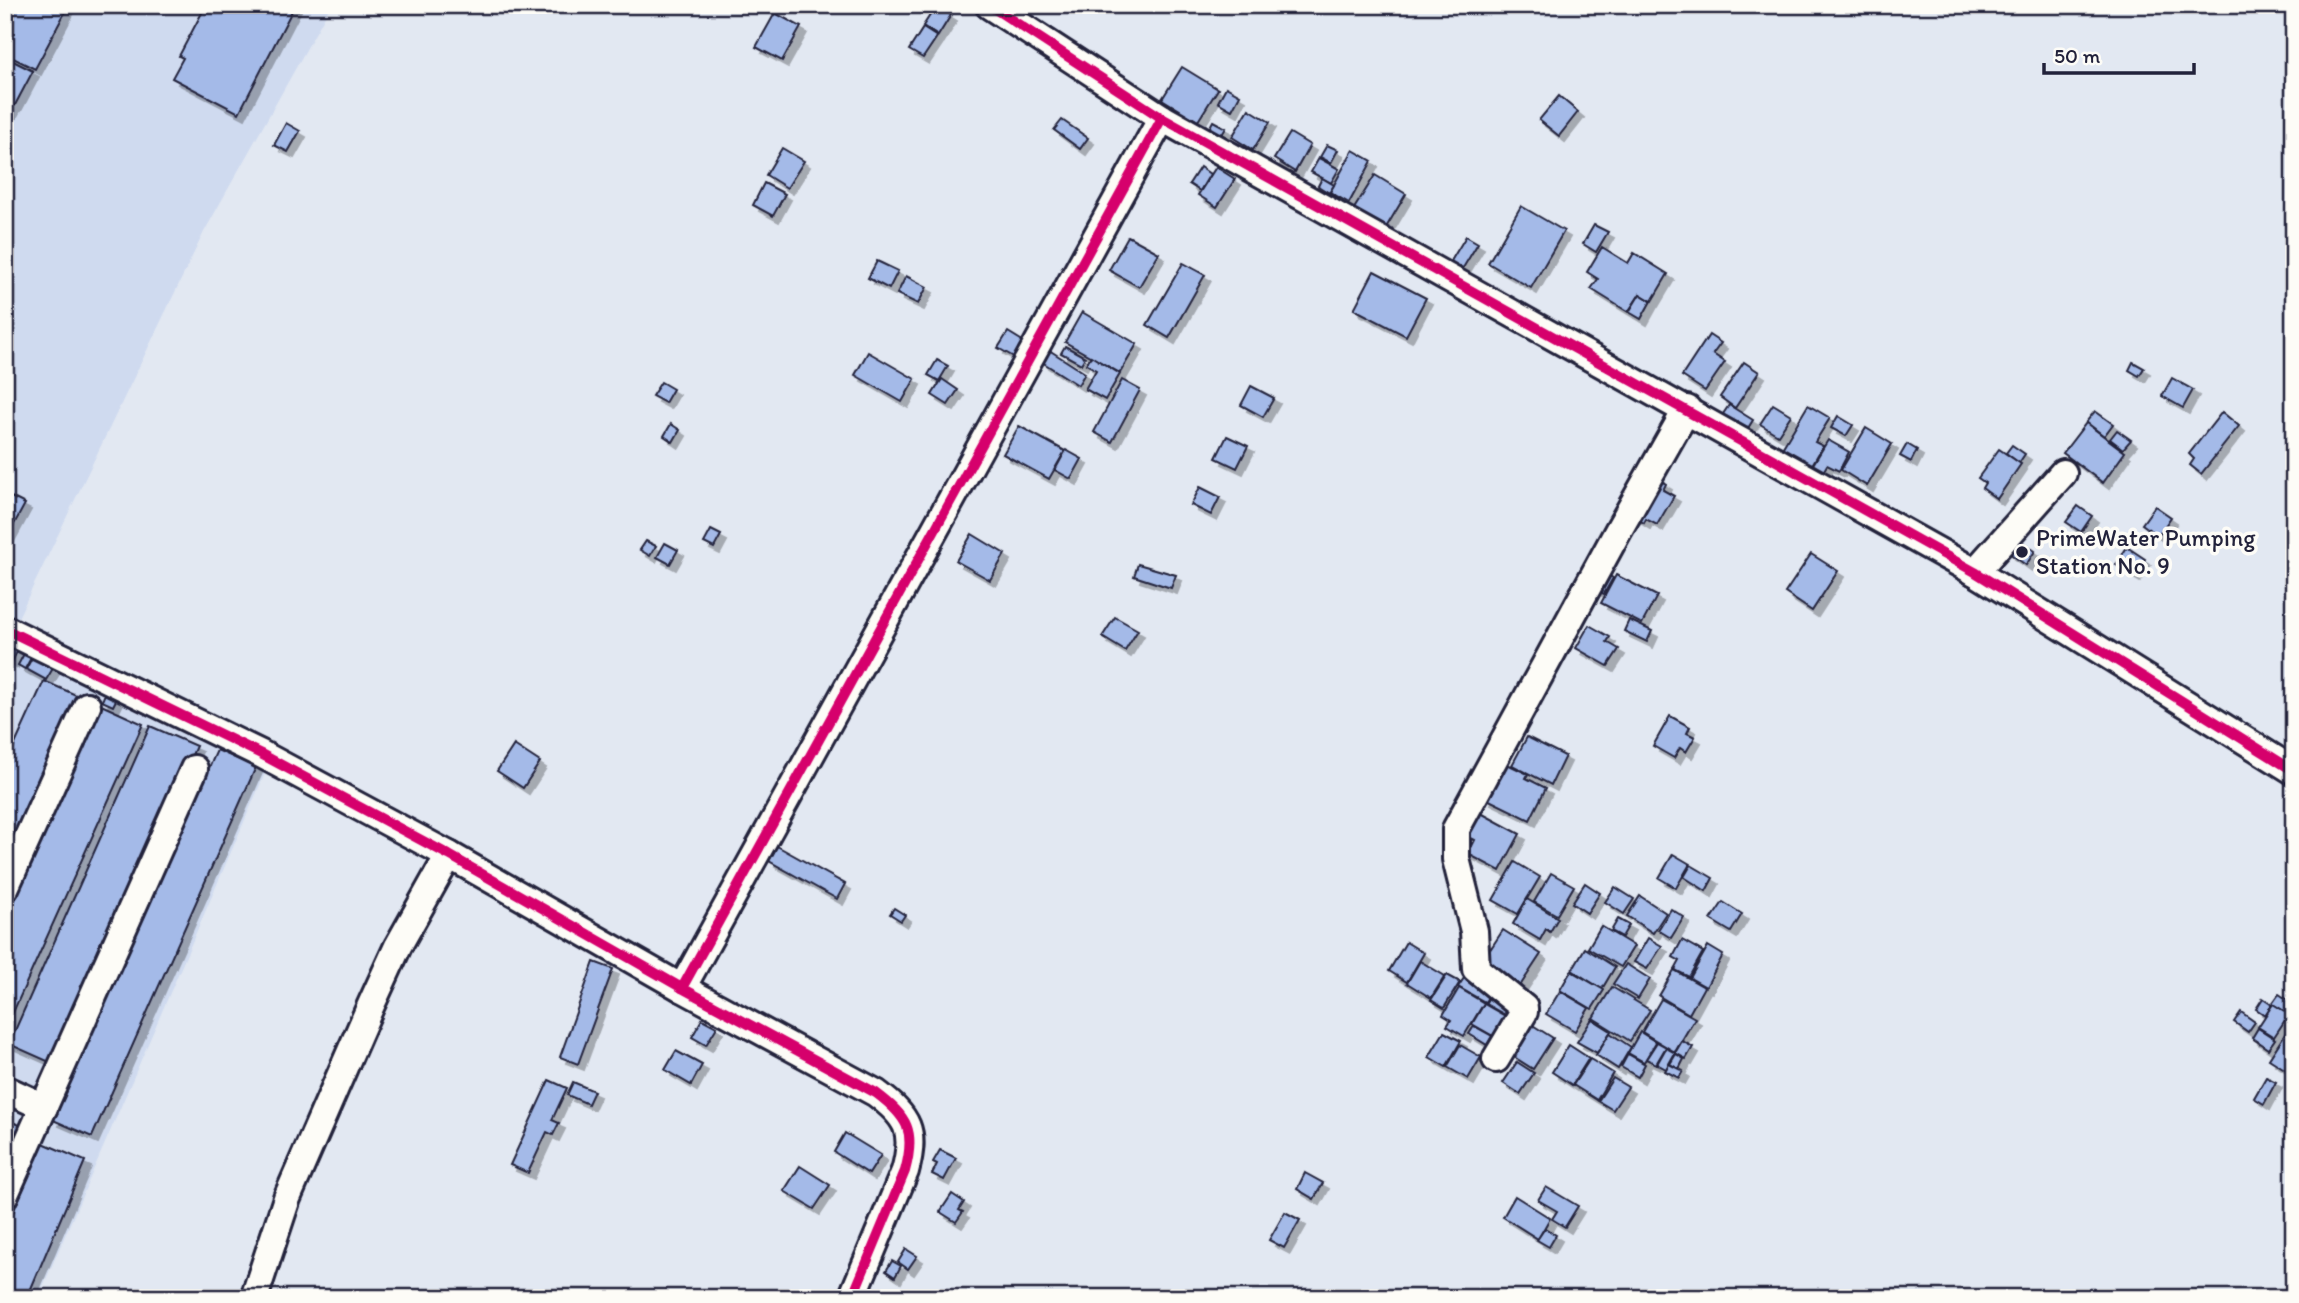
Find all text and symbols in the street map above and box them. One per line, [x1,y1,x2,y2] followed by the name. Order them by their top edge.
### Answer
[2044,32,2194,76] scale bar
[2054,43,2101,68] text: 50 m
[2036,523,2256,580] place label: PrimeWater Pumping Station No. 9
[2014,544,2030,560] marker: PrimeWater Pumping Station No. 9

